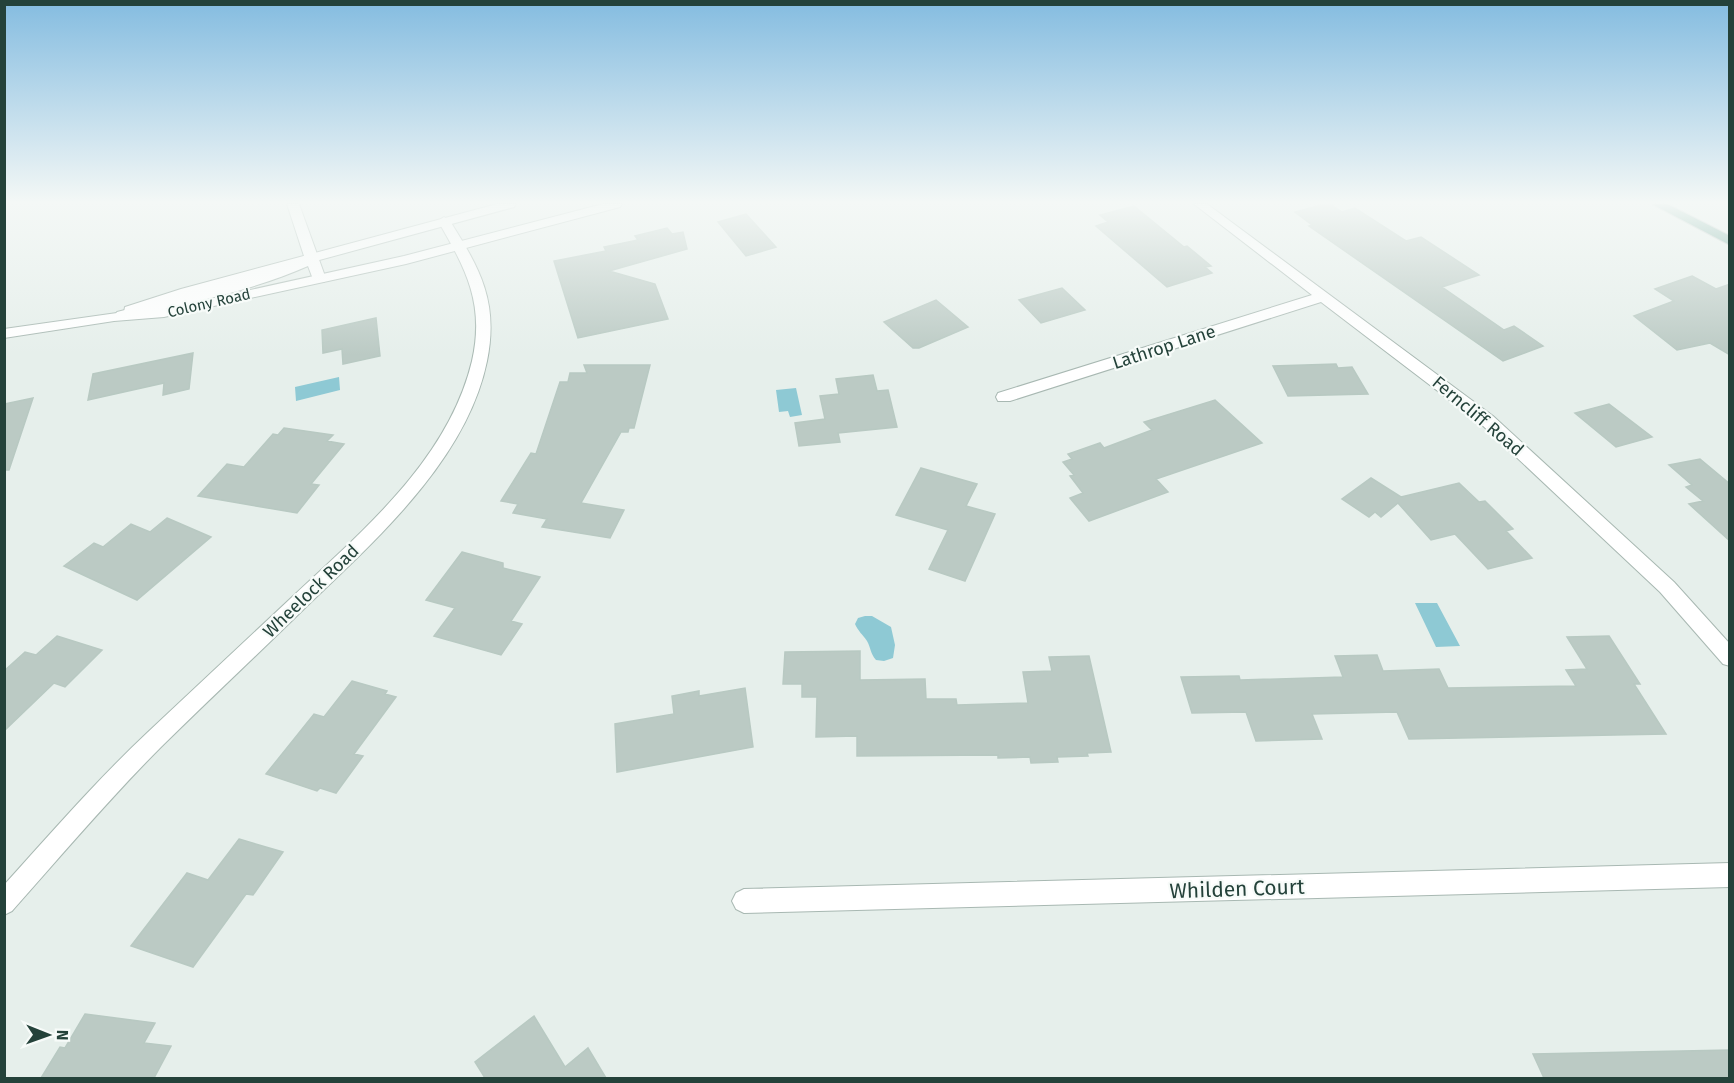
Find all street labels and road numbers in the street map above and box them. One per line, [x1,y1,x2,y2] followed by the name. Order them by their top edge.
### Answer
[166,285,252,321] street label: Colony Road
[1110,320,1218,374] street label: Lathrop Lane
[1428,371,1528,461] street label: Ferncliff Road
[258,540,364,642] street label: Wheelock Road
[1169,874,1305,904] street label: Whilden Court

